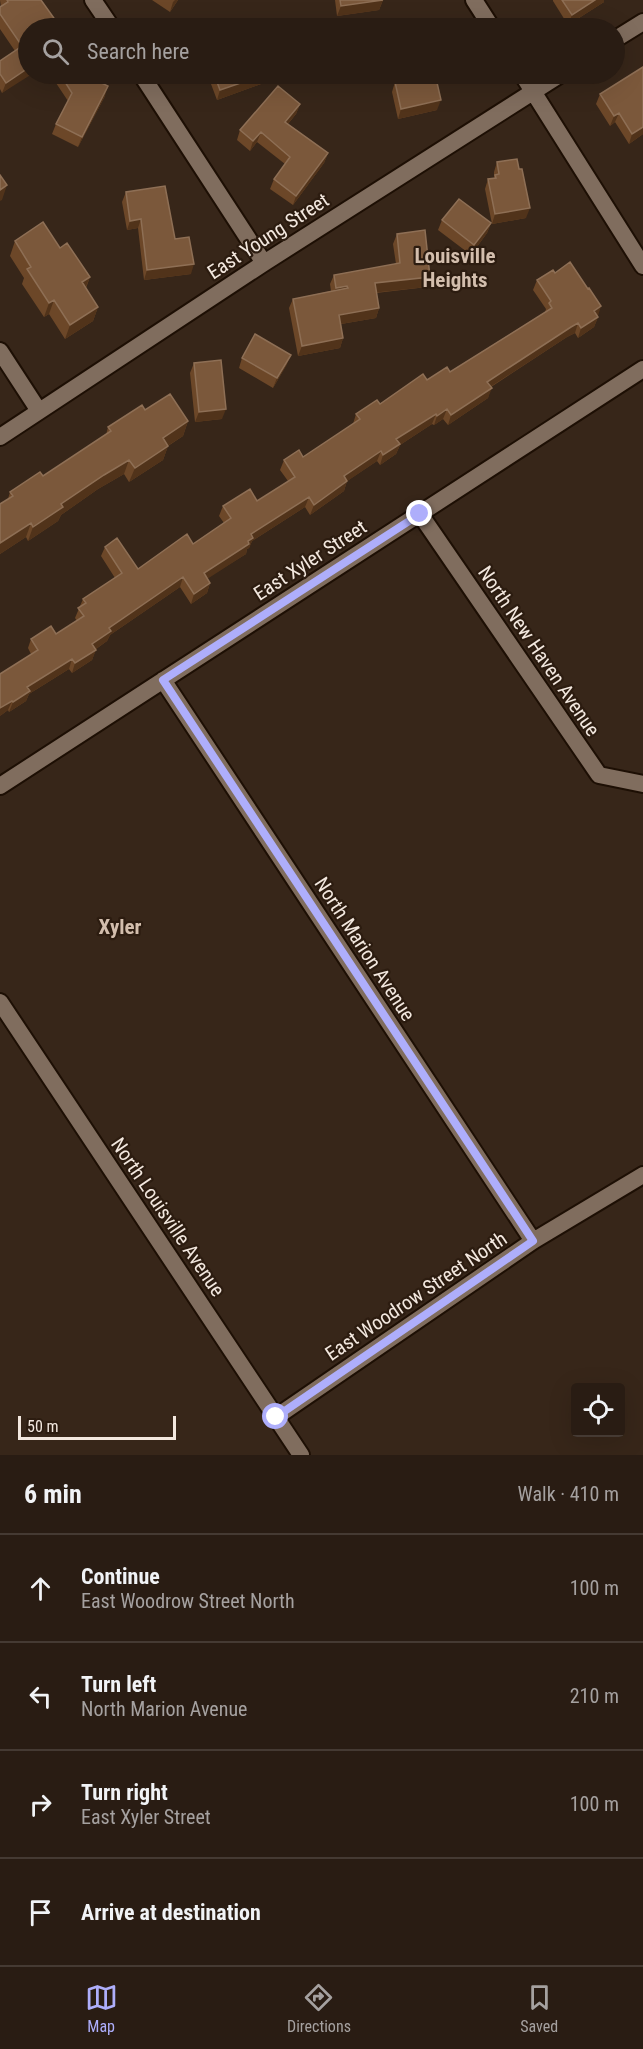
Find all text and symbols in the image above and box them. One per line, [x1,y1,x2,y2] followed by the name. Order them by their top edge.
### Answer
[18,18,625,84] search box
[39,35,72,68] icon: search
[87,39,189,64] text: Search here
[203,188,333,284] street label: East Young Street
[415,244,496,292] district label: Louisville Heights
[406,500,432,526] route end
[249,515,371,605] street label: East Xyler Street
[473,561,605,741] street label: North New Haven Avenue
[310,873,420,1025] street label: North Marion Avenue
[98,915,142,939] district label: Xyler
[106,1133,230,1301] street label: North Louisville Avenue
[321,1226,511,1366] street label: East Woodrow Street North
[571,1383,625,1437] map controls
[571,1383,625,1437] button: locate
[262,1403,288,1429] route start
[18,1413,176,1440] scale bar
[27,1417,59,1436] text: 50 m
[24,1479,82,1509] text: 6 min
[518,1482,619,1506] text: Walk · 410 m
[81,1564,160,1589] text: Continue
[24,1572,57,1605] icon: ahead
[570,1576,619,1600] text: 100 m
[81,1589,295,1613] text: East Woodrow Street North
[81,1672,156,1697] text: Turn left
[24,1680,57,1713] icon: left
[570,1684,619,1708] text: 210 m
[81,1697,247,1721] text: North Marion Avenue
[81,1780,168,1805] text: Turn right
[24,1788,57,1821] icon: right
[570,1792,619,1816] text: 100 m
[81,1805,211,1829] text: East Xyler Street
[24,1896,57,1929] icon: arrive
[81,1900,261,1925] text: Arrive at destination
[85,1981,118,2036] tab: Map
[287,1981,351,2036] tab: Directions
[520,1981,558,2036] tab: Saved

